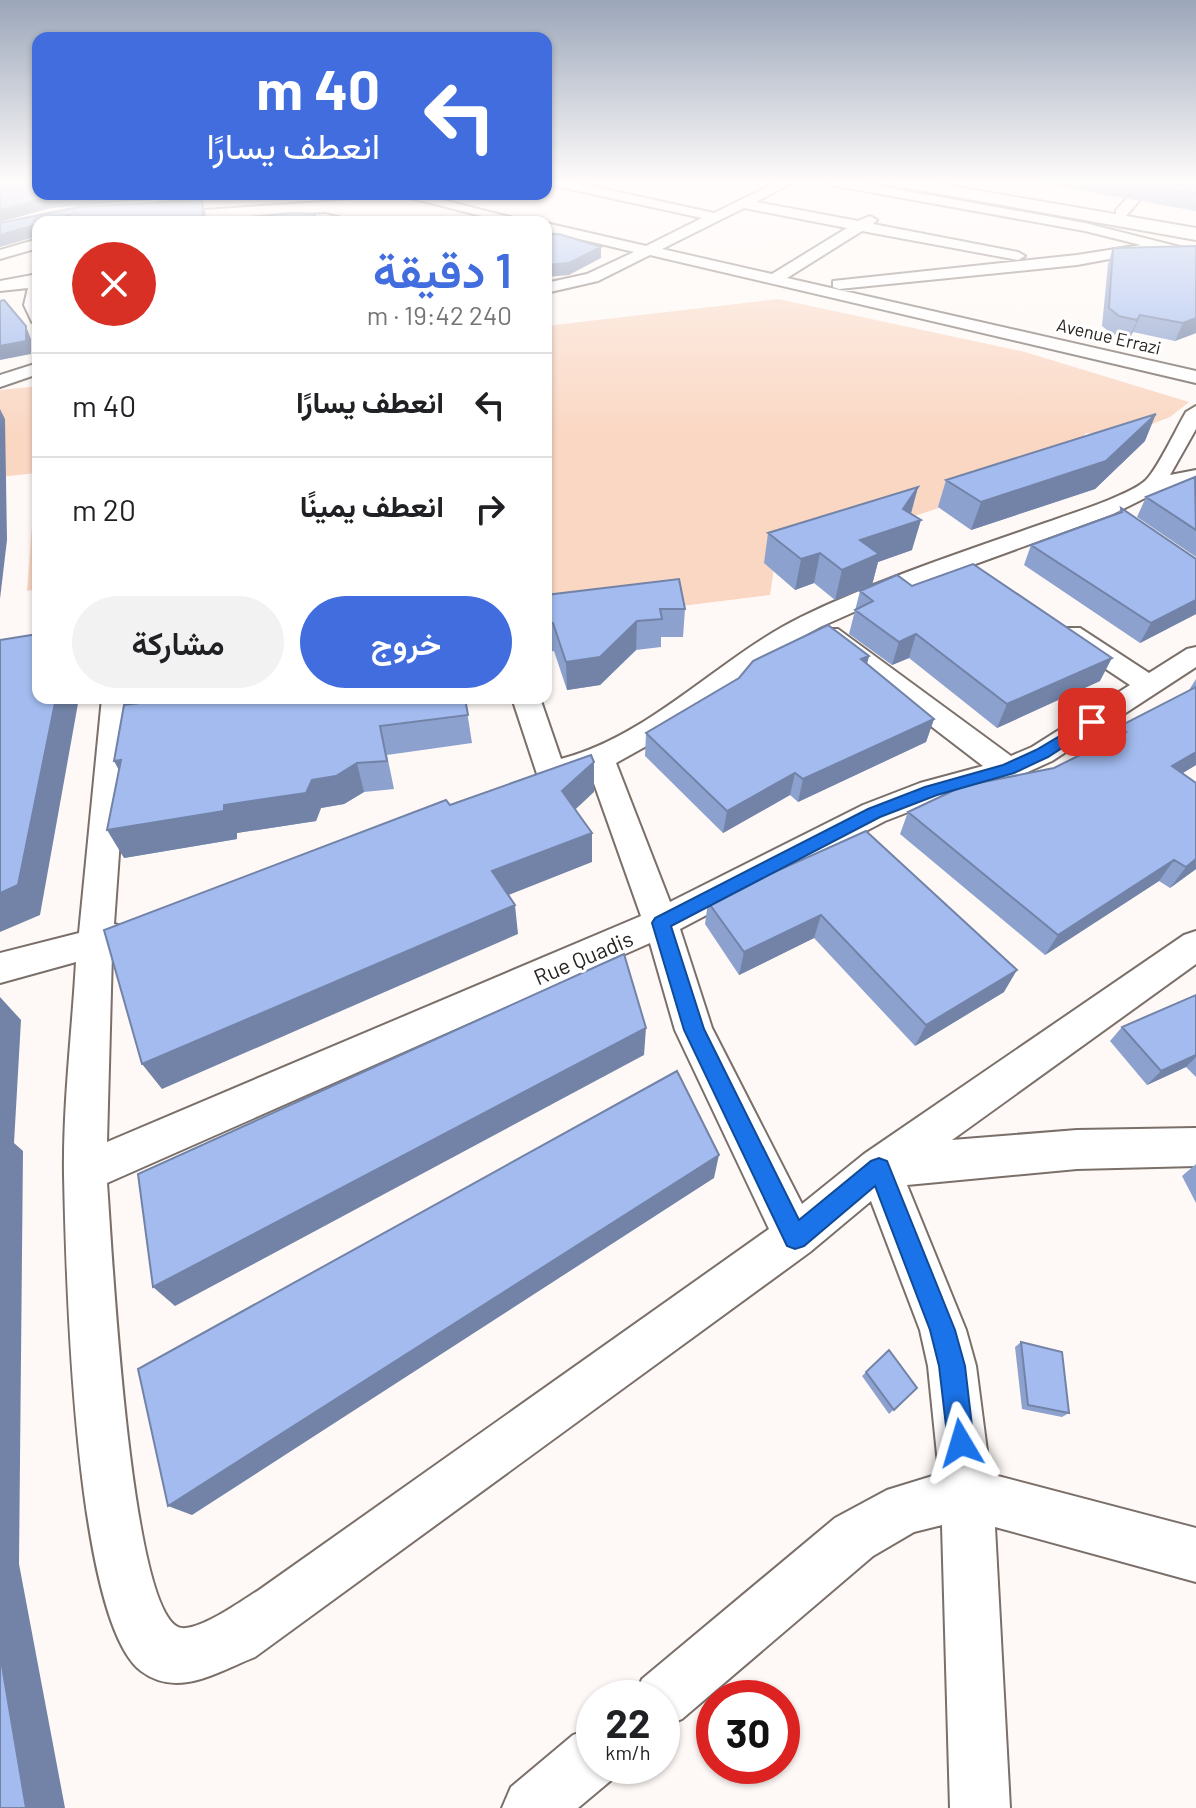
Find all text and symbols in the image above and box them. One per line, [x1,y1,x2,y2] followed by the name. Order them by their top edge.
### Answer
[256,54,380,121] text: 40 m
[408,64,512,168] icon: left
[207,123,380,166] text: انعطف يسارًا
[373,240,512,298] text: 1 دقيقة
[72,242,156,326] button: close
[367,299,512,330] text: 240 m · 19:42
[1055,313,1163,359] street label: Avenue Errazi
[296,383,444,419] text: انعطف يسارًا
[468,383,512,427] icon: left
[72,387,136,423] text: 40 m
[300,487,444,523] text: انعطف يمينًا
[468,487,512,531] icon: right
[72,491,136,527] text: 20 m
[72,596,284,688] button: مشاركة
[300,596,512,688] button: خروج
[1058,688,1126,756] pin
[1070,700,1114,744] icon: arrive
[529,924,637,990] street label: Rue Quadis
[919,1401,1003,1485] position arrow
[696,1680,800,1784] speed limit sign: 30
[606,1698,650,1746] text: 22
[605,1740,651,1764] text: km/h

